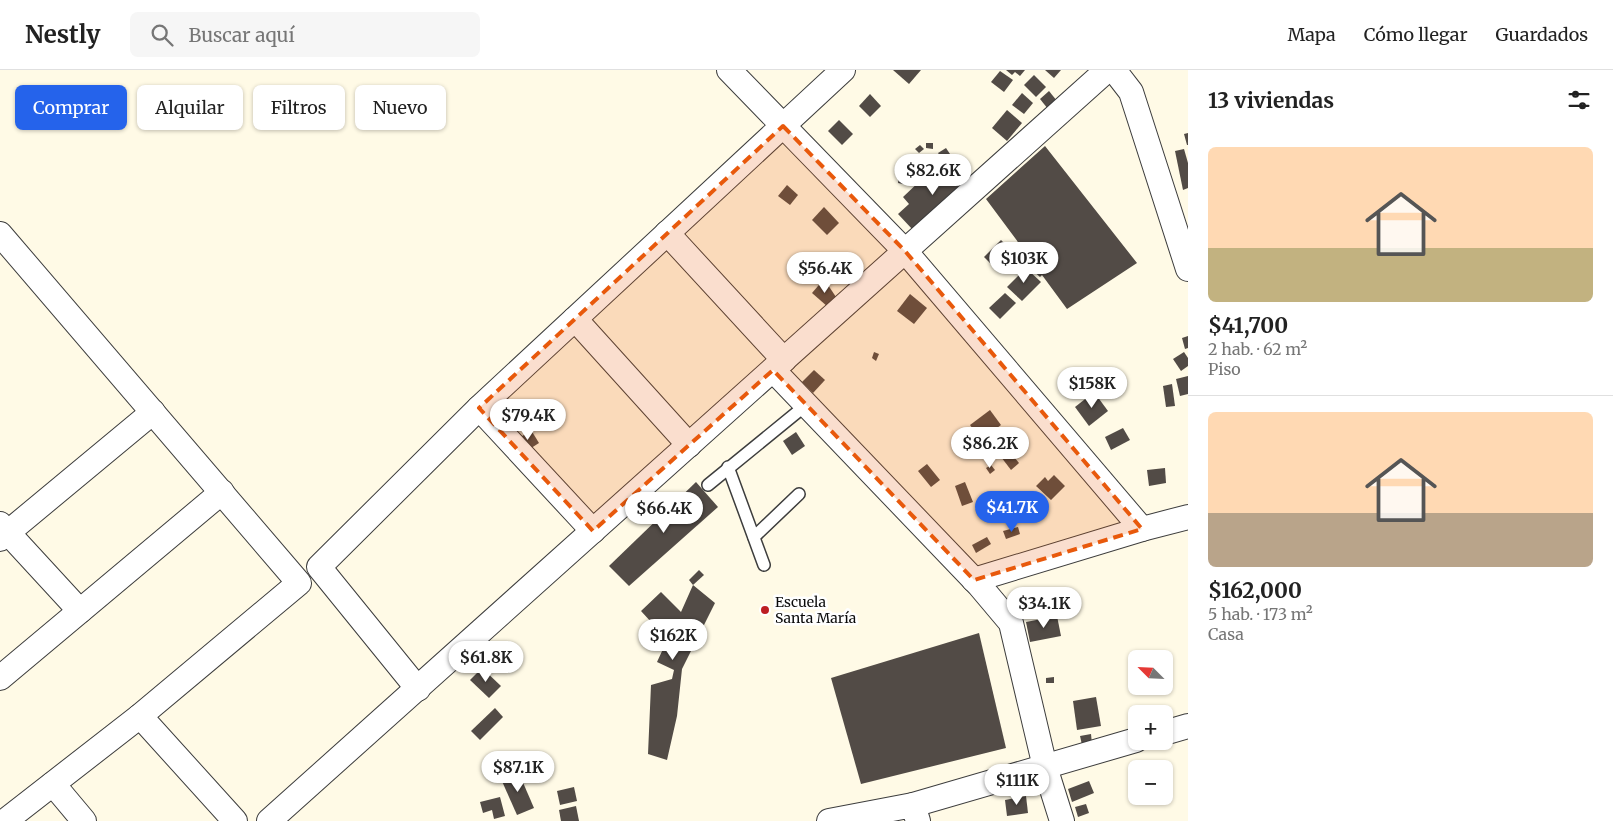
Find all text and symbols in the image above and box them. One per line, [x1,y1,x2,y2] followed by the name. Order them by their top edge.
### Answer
[130,12,480,57] search box
[25,19,100,50] text: Nestly
[148,21,176,49] icon: search
[188,23,295,47] text: Buscar aquí
[1287,23,1336,46] text: Mapa
[1364,23,1467,46] text: Cómo llegar
[1495,23,1588,46] text: Guardados
[15,85,127,130] chip: Comprar
[137,85,243,130] chip: Alquilar
[253,85,345,130] chip: Filtros
[355,85,446,130] chip: Nuevo
[1565,86,1593,114] icon: filters
[1208,87,1334,114] text: 13 viviendas
[892,154,974,196] pin: $82.6K
[905,160,961,180] text: $82.6K
[1356,179,1446,269] icon: home
[989,242,1059,284] pin: $103K
[1000,248,1048,268] text: $103K
[784,252,866,294] pin: $56.4K
[798,258,852,278] text: $56.4K
[1208,312,1288,339] text: $41,700
[1208,339,1307,359] text: 2 hab. · 62 m²
[1208,359,1241,379] text: Piso
[1057,366,1127,409] pin: $158K
[1068,373,1116,393] text: $158K
[487,398,569,441] pin: $79.4K
[501,405,555,425] text: $79.4K
[949,426,1031,469] pin: $86.2K
[962,433,1018,453] text: $86.2K
[1356,445,1446,535] icon: home
[971,490,1053,533] pin: $41.7K
[623,492,705,534] pin: $66.4K
[986,497,1038,517] text: $41.7K
[636,498,692,518] text: $66.4K
[1208,577,1302,604] text: $162,000
[1003,586,1085,629] pin: $34.1K
[775,593,857,627] place label: Escuela Santa María
[1018,593,1070,613] text: $34.1K
[759,604,771,616] marker: Escuela Santa María
[1208,604,1313,624] text: 5 hab. · 173 m²
[638,618,708,661] pin: $162K
[1208,624,1244,644] text: Casa
[649,625,697,645] text: $162K
[445,640,527,683] pin: $61.8K
[460,647,512,667] text: $61.8K
[1128,650,1172,695] north arrow
[1128,650,1173,805] map controls
[1128,705,1173,750] button: +
[477,750,559,793] pin: $87.1K
[492,757,544,777] text: $87.1K
[1128,760,1173,805] button: −
[982,764,1052,806] pin: $111K
[995,770,1039,790] text: $111K

